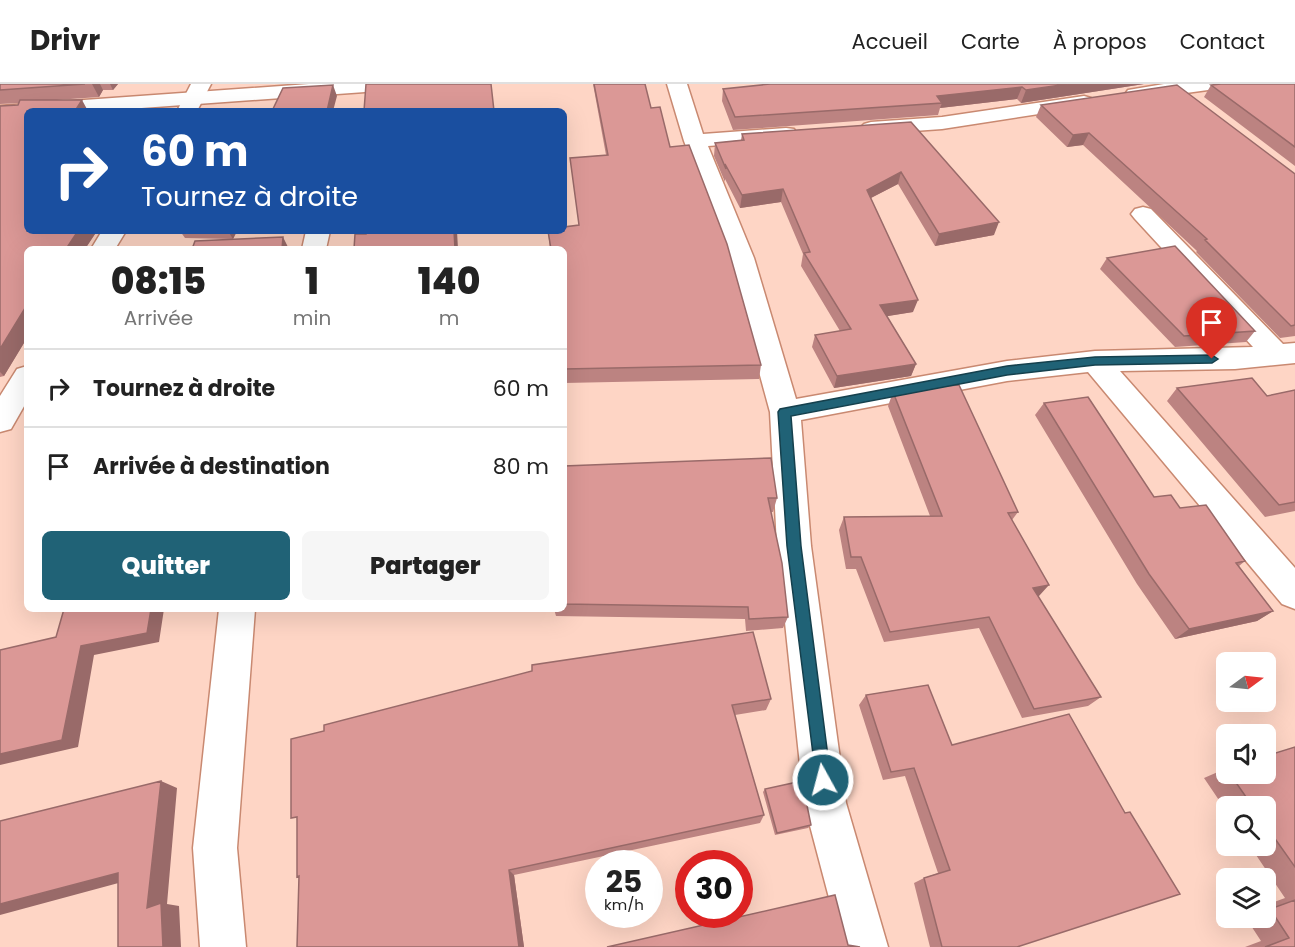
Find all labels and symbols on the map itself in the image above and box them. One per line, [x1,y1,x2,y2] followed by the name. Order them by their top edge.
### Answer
[1186,297,1237,359] pin
[1216,652,1276,712] north arrow
[791,748,855,812] position arrow
[675,850,753,928] speed limit sign: 30

